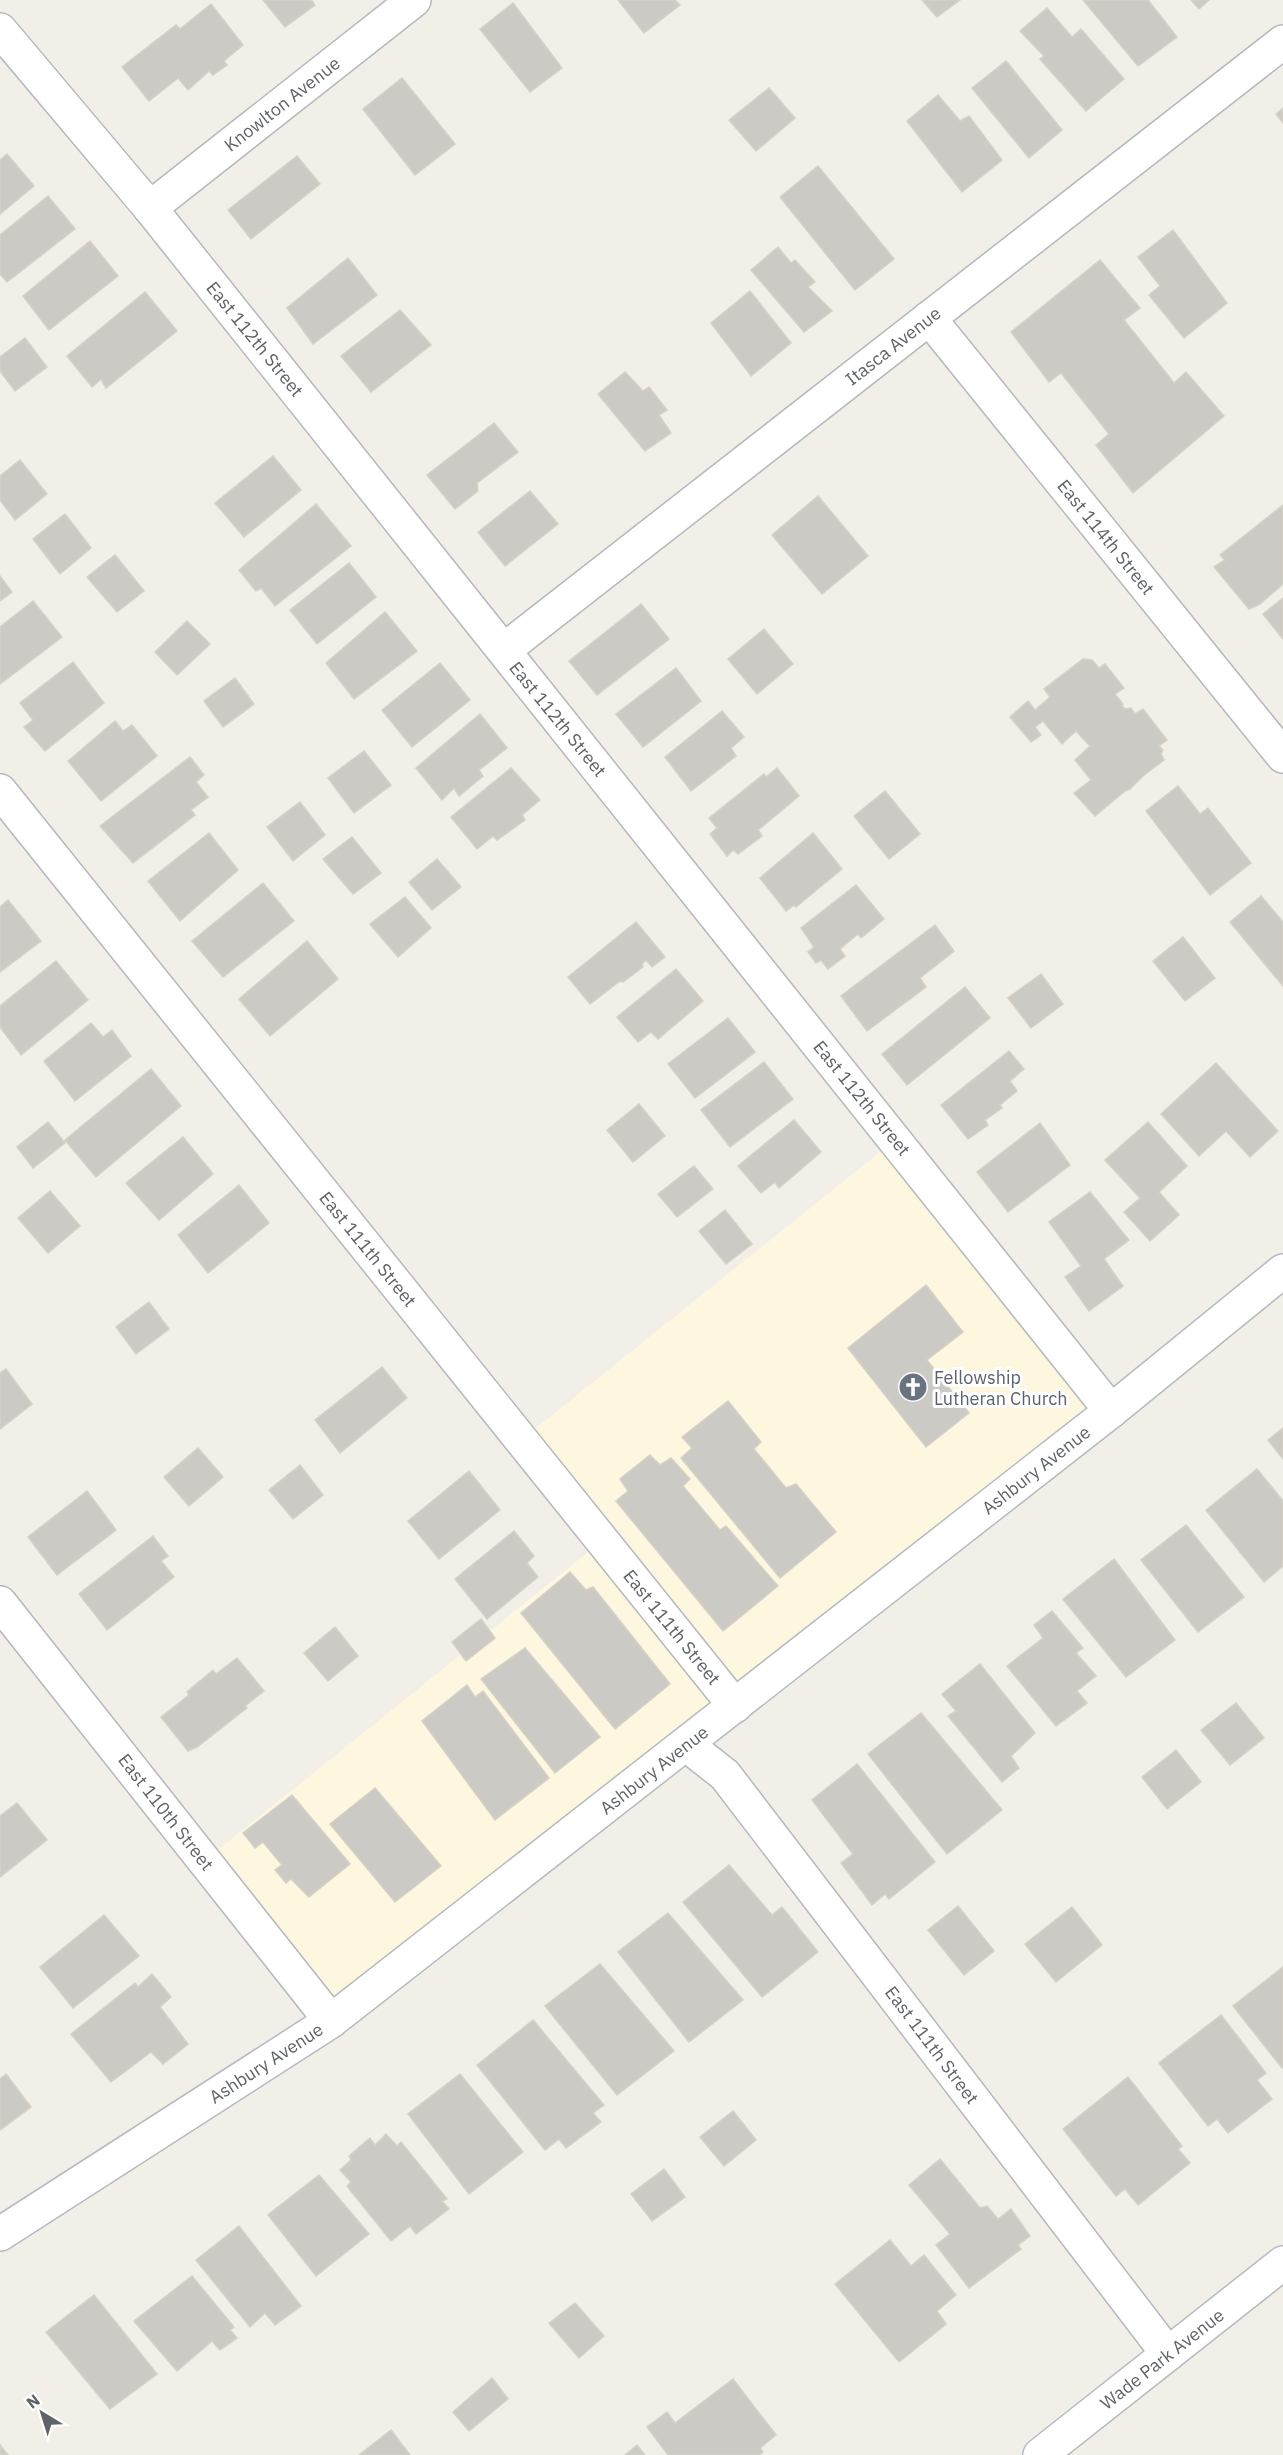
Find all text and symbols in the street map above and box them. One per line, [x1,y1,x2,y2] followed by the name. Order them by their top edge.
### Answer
[219,51,345,156] street label: Knowlton Avenue
[201,277,309,401] street label: East 112th Street
[841,301,945,390] street label: Itasca Avenue
[1052,475,1160,599] street label: East 114th Street
[504,657,612,781] street label: East 112th Street
[808,1036,916,1160] street label: East 112th Street
[314,1187,422,1311] street label: East 111th Street
[934,1366,1068,1410] place label: Fellowship Lutheran Church
[897,1371,929,1403] church icon: Fellowship Lutheran Church
[977,1420,1095,1519] street label: Ashbury Avenue
[618,1565,726,1689] street label: East 111th Street
[595,1720,713,1819] street label: Ashbury Avenue
[113,1749,219,1875] street label: East 110th Street
[880,1981,984,2109] street label: East 111th Street
[205,2018,327,2108] street label: Ashbury Avenue
[1095,2303,1229,2414] street label: Wade Park Avenue
[12,2383,72,2443] north arrow
[22,2390,43,2413] text: N

